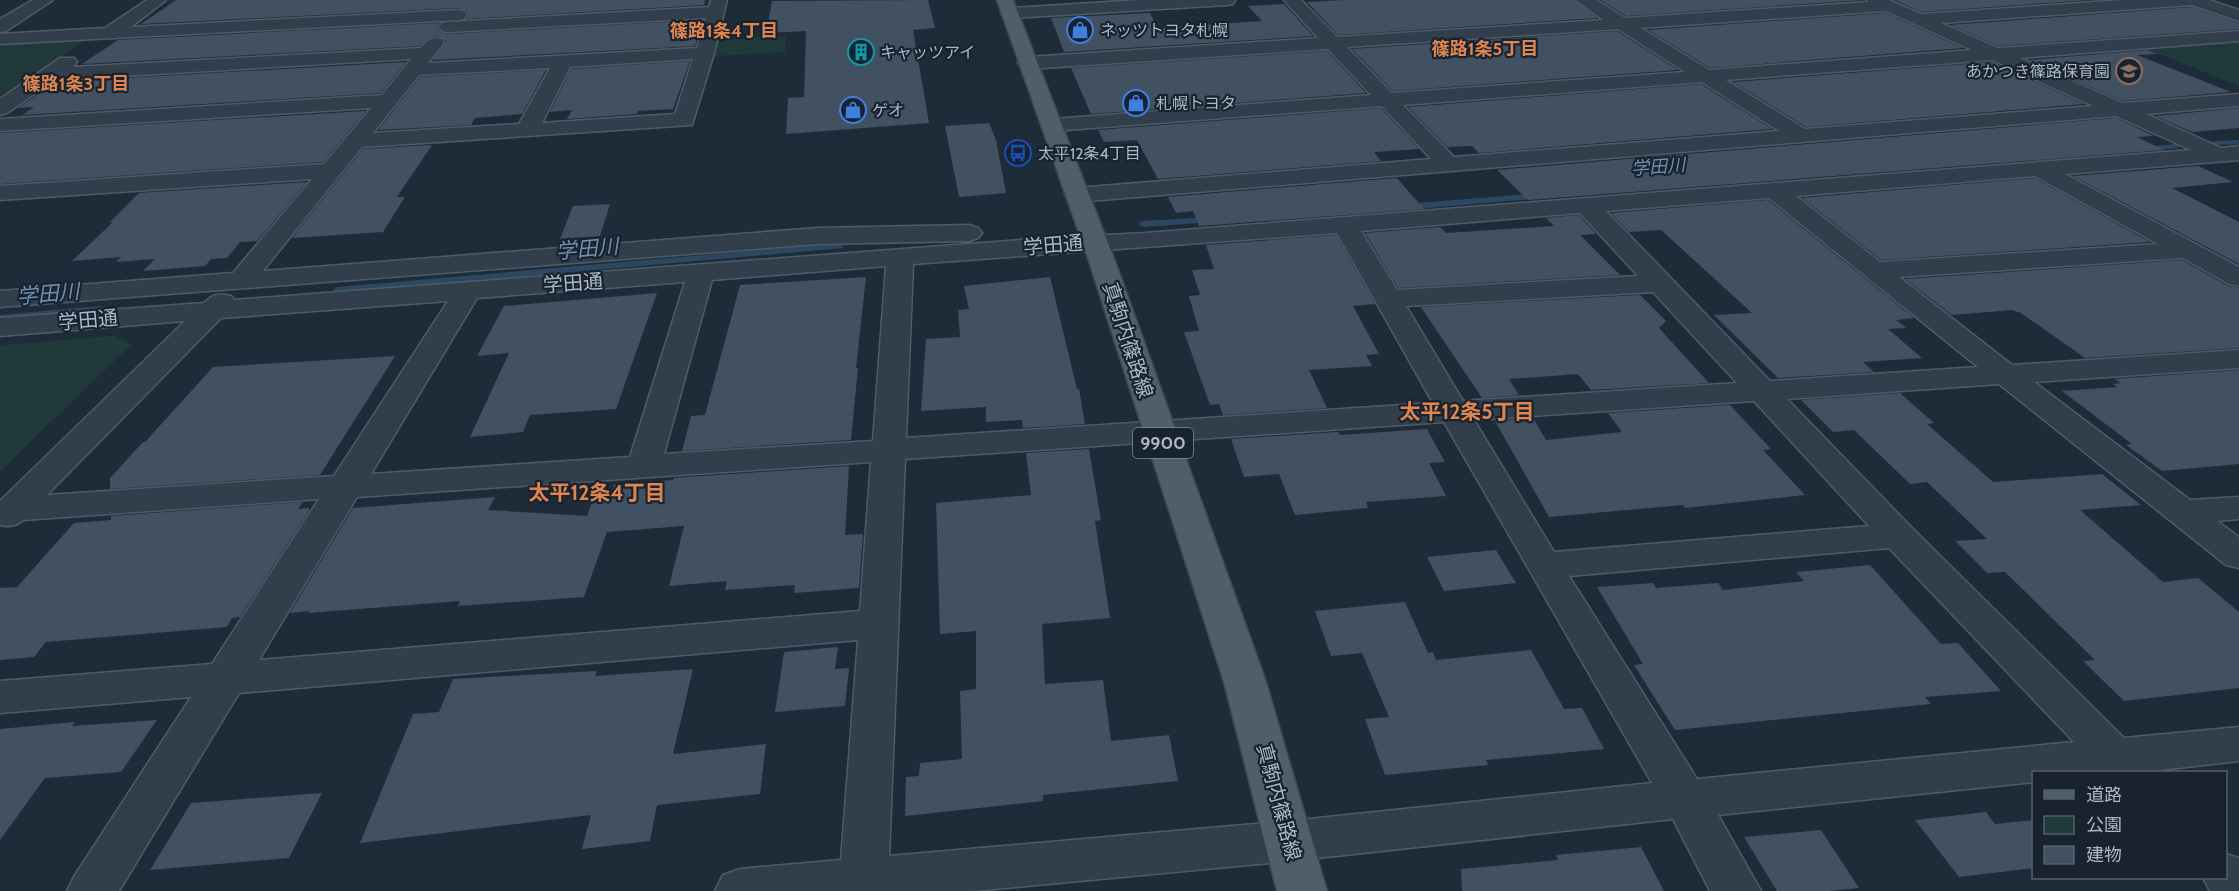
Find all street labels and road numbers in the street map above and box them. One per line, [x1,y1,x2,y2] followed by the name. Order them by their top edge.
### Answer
[1022,230,1084,260] street label: 学田通
[542,269,604,297] street label: 学田通
[1098,279,1158,401] street label: 真駒内篠路線
[57,305,119,335] street label: 学田通
[1133,428,1193,458] road number: 9900
[1252,741,1306,863] street label: 真駒内篠路線

